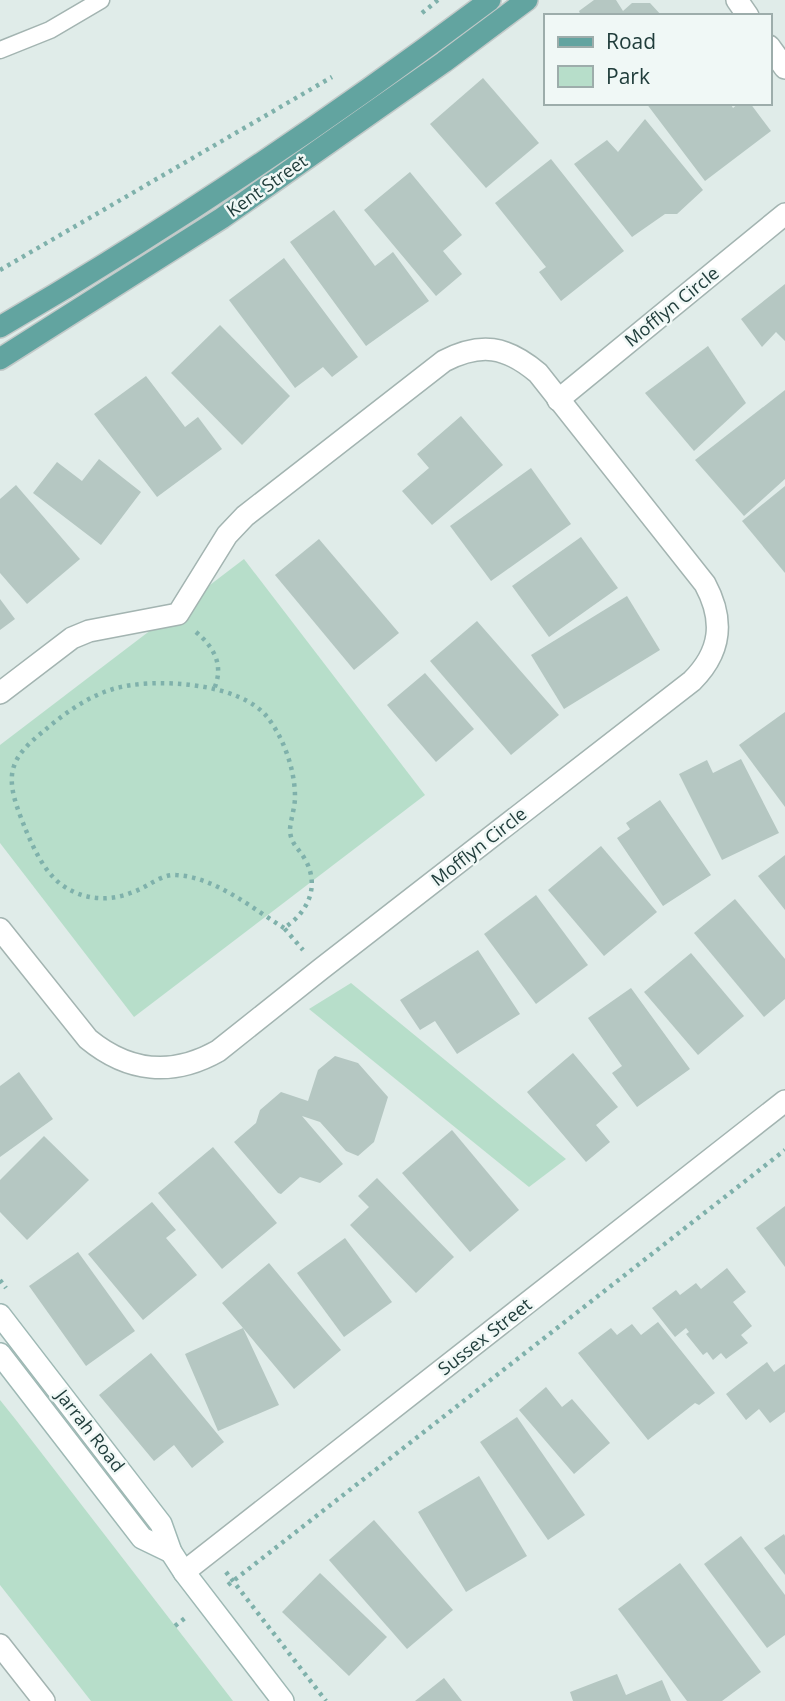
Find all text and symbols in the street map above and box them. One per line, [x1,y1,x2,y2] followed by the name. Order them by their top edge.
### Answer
[544,14,771,105] legend
[606,27,656,55] text: Road
[606,62,650,90] text: Park
[221,149,312,222] street label: Kent Street
[619,261,724,352] street label: Mofflyn Circle
[426,801,531,891] street label: Mofflyn Circle
[433,1292,536,1380] street label: Sussex Street
[50,1383,130,1476] street label: Jarrah Road

